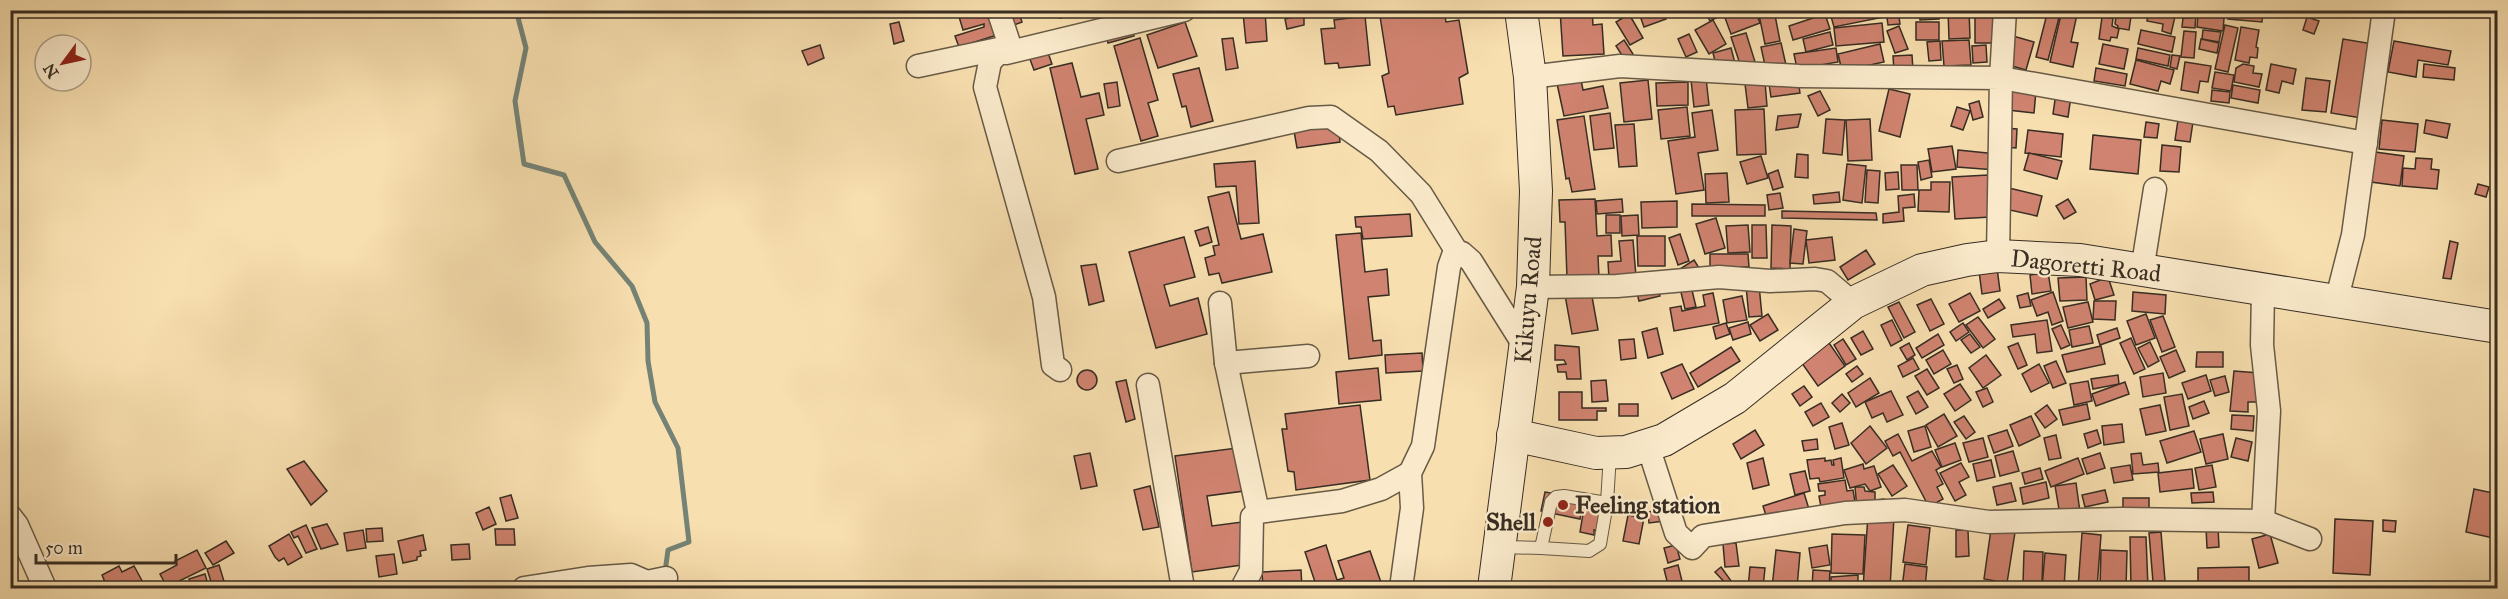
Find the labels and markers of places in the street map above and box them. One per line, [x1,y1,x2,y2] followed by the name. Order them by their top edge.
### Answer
[1575,490,1720,520] place label: Feeling station
[1556,498,1570,512] marker: Feeling station
[1486,507,1536,537] place label: Shell
[1541,515,1555,529] marker: Shell

